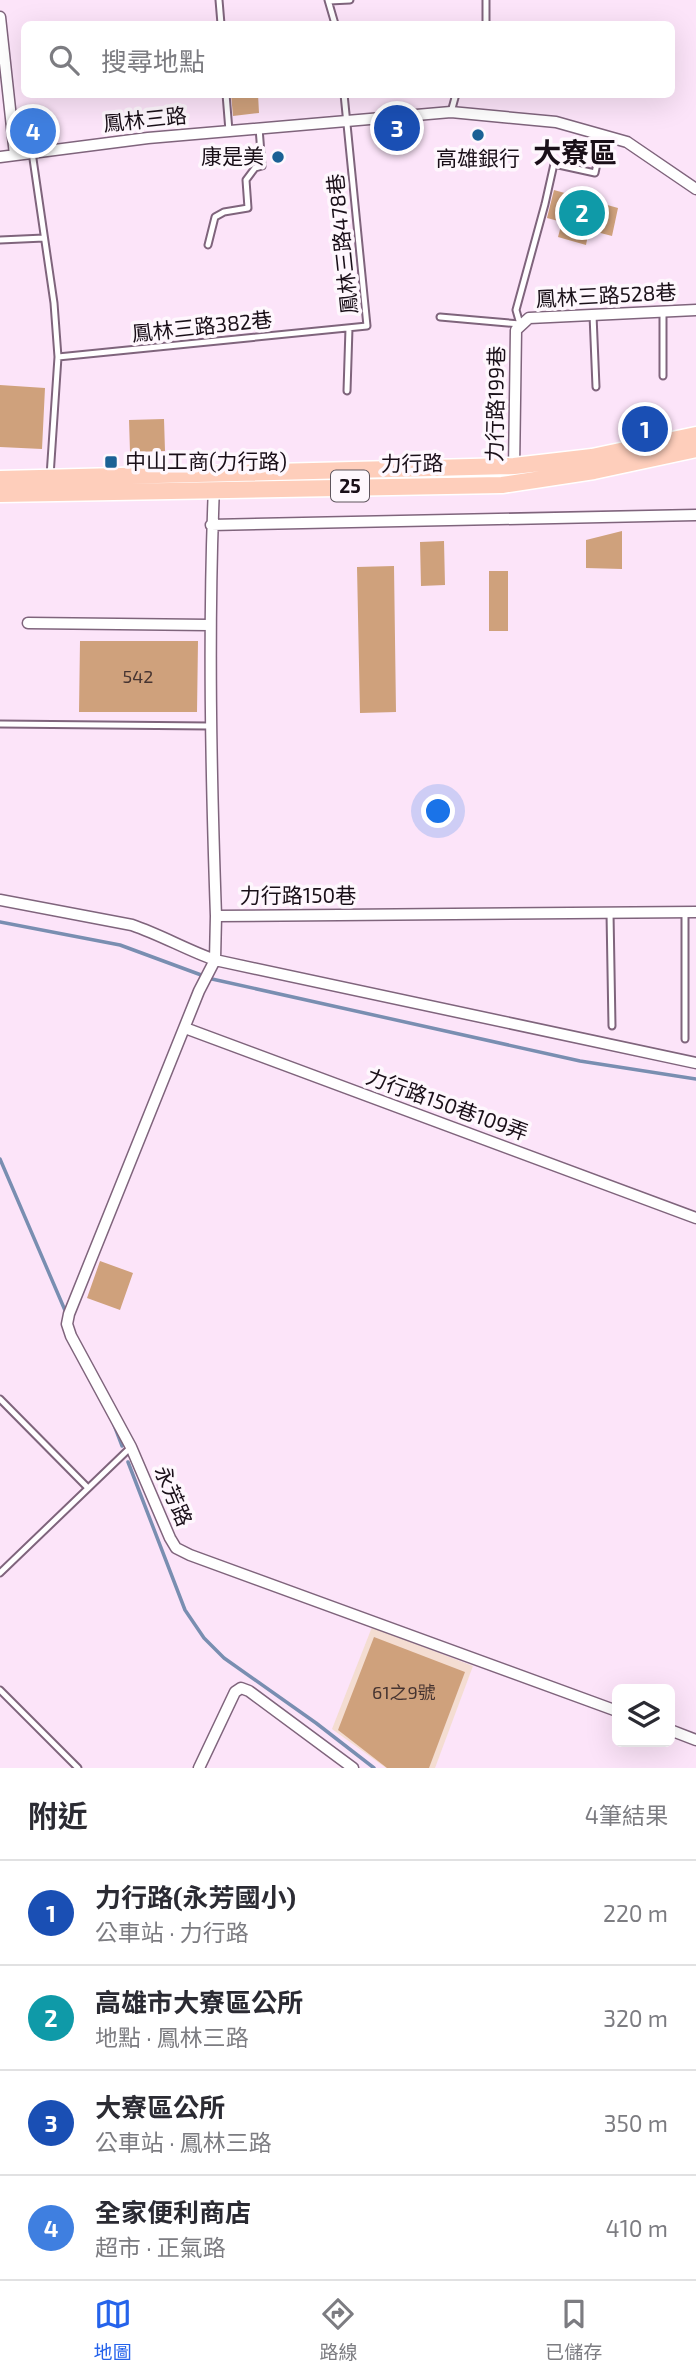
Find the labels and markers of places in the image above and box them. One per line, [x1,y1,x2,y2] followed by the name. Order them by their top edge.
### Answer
[374,102,420,154] pin: 3
[10,105,56,157] pin: 4
[470,127,486,143] marker: 高雄銀行
[201,143,264,168] place label: 康是美
[436,145,520,170] place label: 高雄銀行
[270,149,286,165] marker: 康是美
[559,187,605,239] pin: 2
[622,403,668,455] pin: 1
[125,448,287,473] place label: 中山工商(力行路)
[103,454,119,470] marker: 中山工商(力行路)

